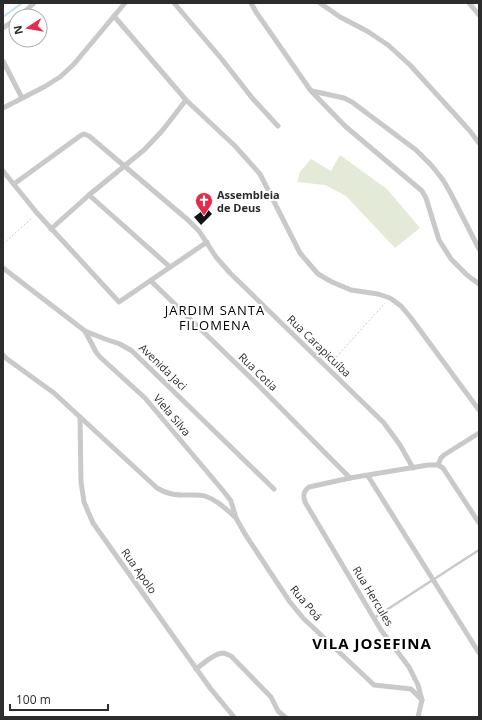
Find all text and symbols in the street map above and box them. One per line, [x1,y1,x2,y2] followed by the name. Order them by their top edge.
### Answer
[8,8,48,48] north arrow
[9,24,26,36] text: N
[217,187,280,215] place label: Assembleia de Deus
[194,191,214,216] church icon: Assembleia de Deus
[163,301,265,334] district label: JARDIM SANTA FILOMENA
[284,311,355,380] street label: Rua Carapicuíba
[136,340,190,393] street label: Avenida Jaci
[236,349,281,394] street label: Rua Cotia
[150,391,194,439] street label: Viela Silva
[118,545,161,597] street label: Rua Apolo
[350,563,397,629] street label: Rua Hercules
[287,582,326,624] street label: Rua Poá
[312,633,432,653] district label: VILA JOSEFINA
[10,686,108,712] scale bar
[16,691,51,708] text: 100 m

